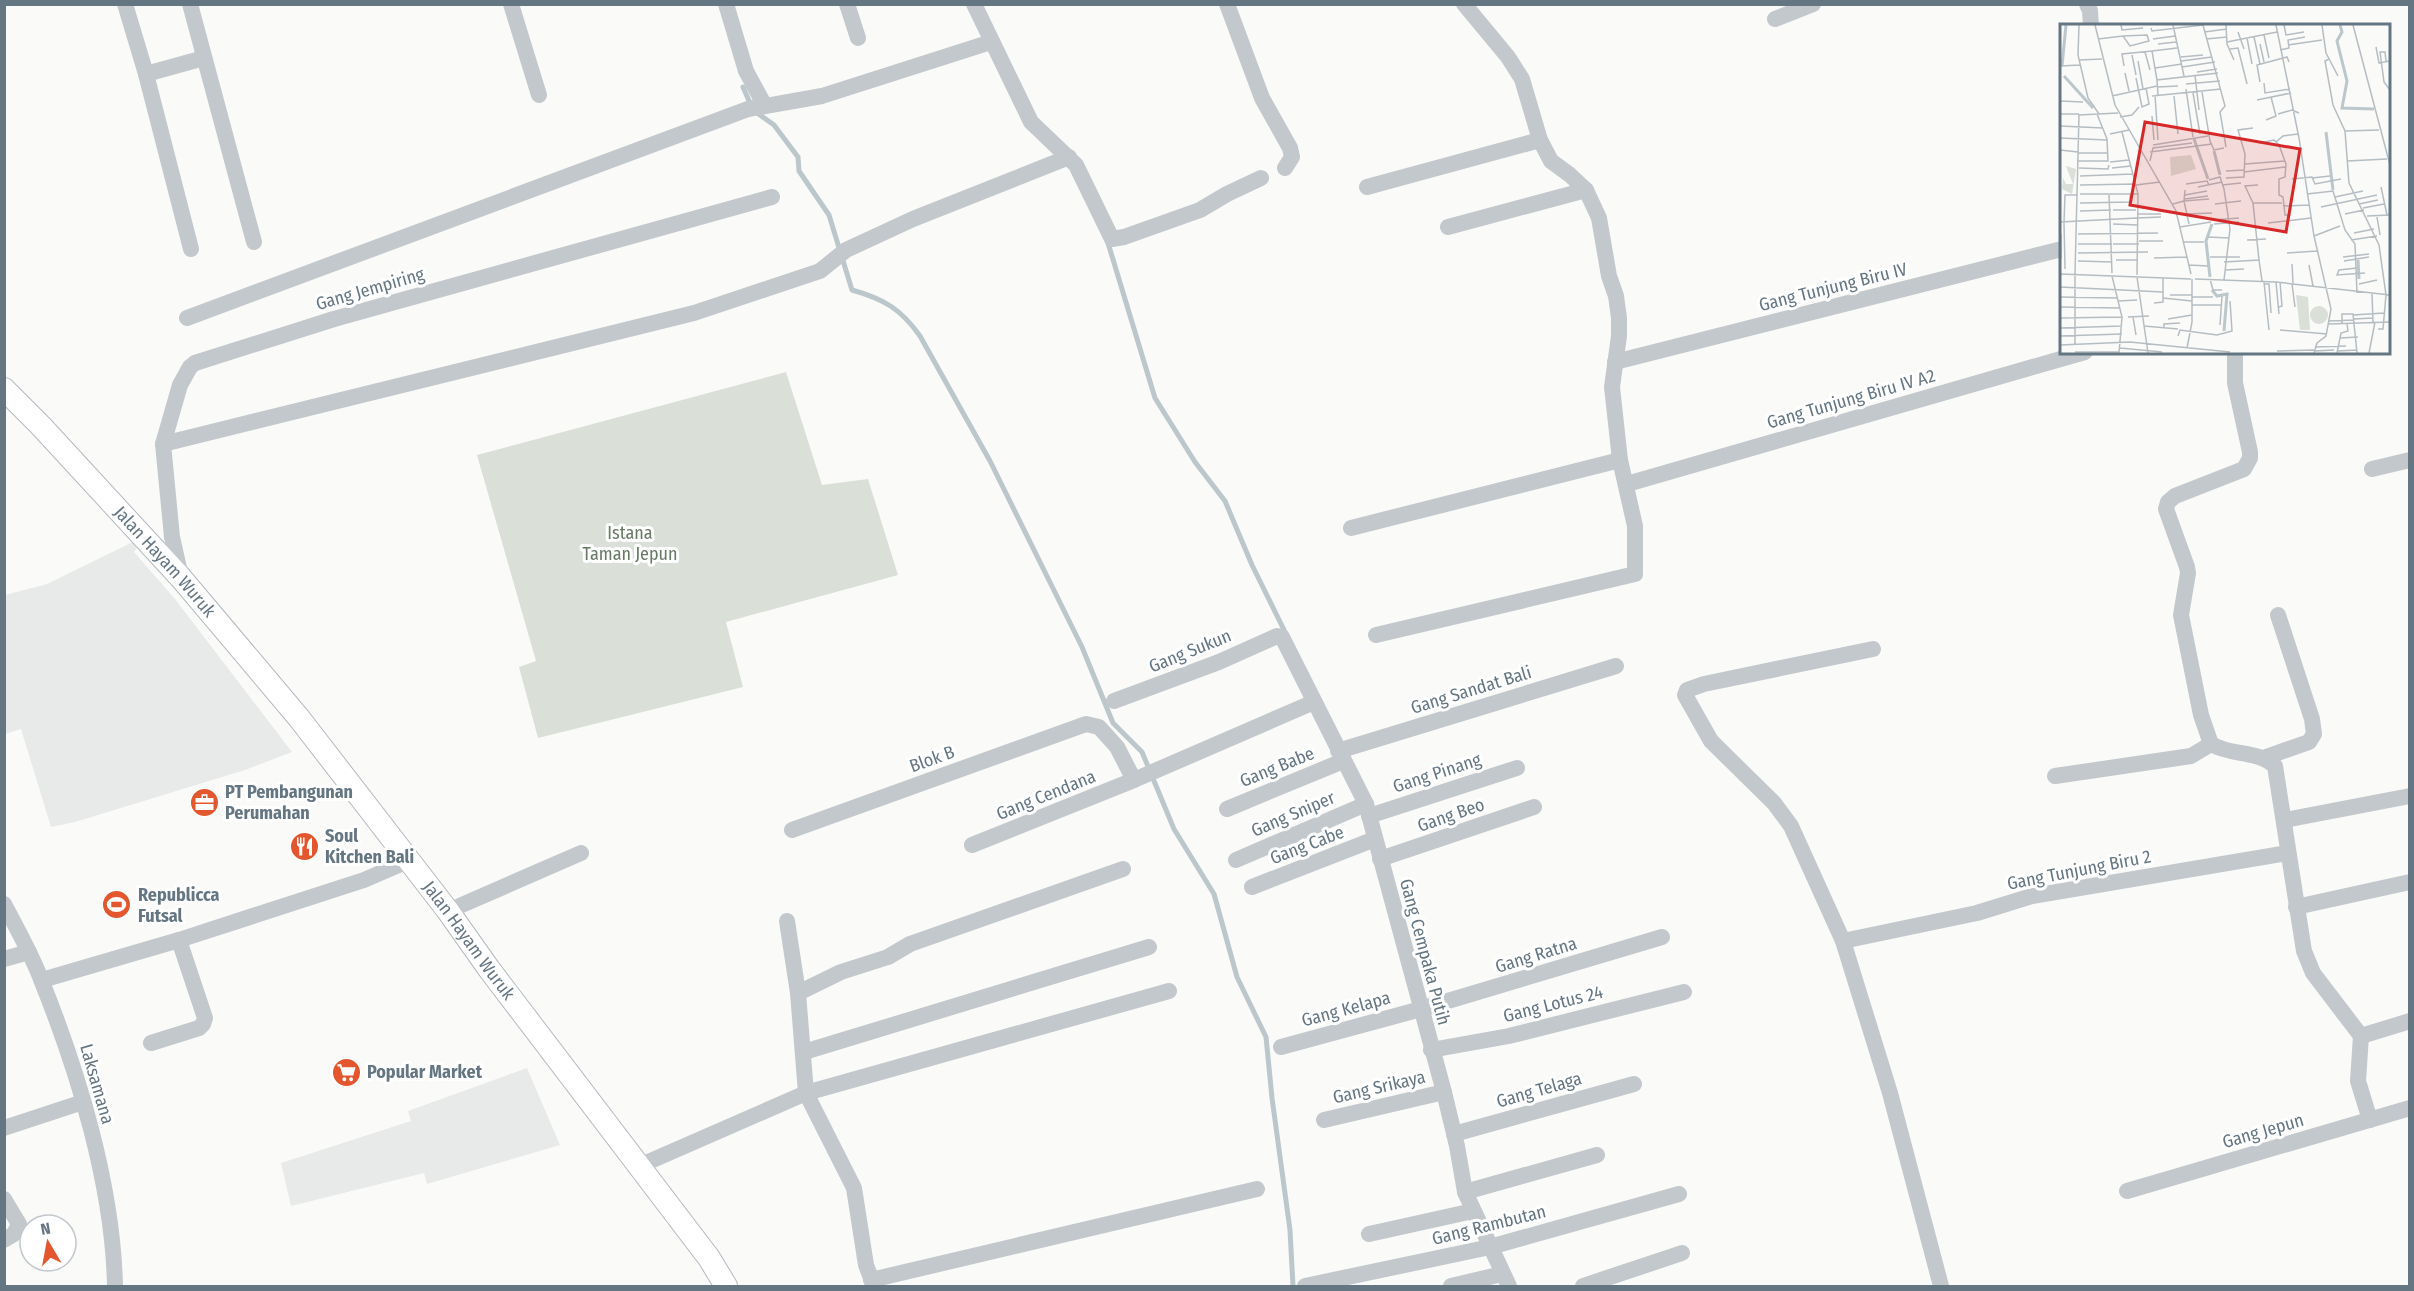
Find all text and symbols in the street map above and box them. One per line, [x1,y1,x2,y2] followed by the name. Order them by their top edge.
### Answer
[2060,24,2390,354] inset map
[1757,258,1910,316] street label: Gang Tunjung Biru IV
[313,263,427,315] street label: Gang Jempiring
[1764,364,1938,434] street label: Gang Tunjung Biru IV A2
[109,501,221,622] street label: Jalan Hayam Wuruk
[583,522,677,565] park label: Istana Taman Jepun
[1146,625,1234,677] street label: Gang Sukun
[1408,661,1534,719] street label: Gang Sandat Bali
[906,741,958,777] street label: Blok B
[1237,742,1318,792] street label: Gang Babe
[1390,748,1484,798] street label: Gang Pinang
[993,765,1099,825] street label: Gang Cendana
[225,781,353,824] place label: PT Pembangunan Perumahan
[188,786,220,818] office icon: PT Pembangunan Perumahan
[1248,786,1339,842] street label: Gang Sniper
[1415,793,1487,837] street label: Gang Beo
[1267,821,1347,869] street label: Gang Cabe
[325,825,414,868] place label: Soul Kitchen Bali
[288,830,320,862] restaurant icon: Soul Kitchen Bali
[2005,845,2153,895] street label: Gang Tunjung Biru 2
[1395,876,1455,1028] street label: Gang Cempaka Putih
[418,877,520,1005] street label: Jalan Hayam Wuruk
[138,884,220,927] place label: Republicca Futsal
[101,889,133,921] sports icon: Republicca Futsal
[1493,932,1580,978] street label: Gang Ratna
[1501,981,1605,1027] street label: Gang Lotus 24
[1299,987,1393,1031] street label: Gang Kelapa
[75,1041,119,1127] street label: Laksamana
[330,1056,362,1088] supermarket icon: Popular Market
[367,1061,483,1083] place label: Popular Market
[1331,1066,1428,1108] street label: Gang Srikaya
[1494,1067,1584,1113] street label: Gang Telaga
[2220,1109,2306,1153] street label: Gang Jepun
[1430,1200,1548,1250] street label: Gang Rambutan
[18,1213,78,1273] north arrow
[39,1219,52,1239] text: N

